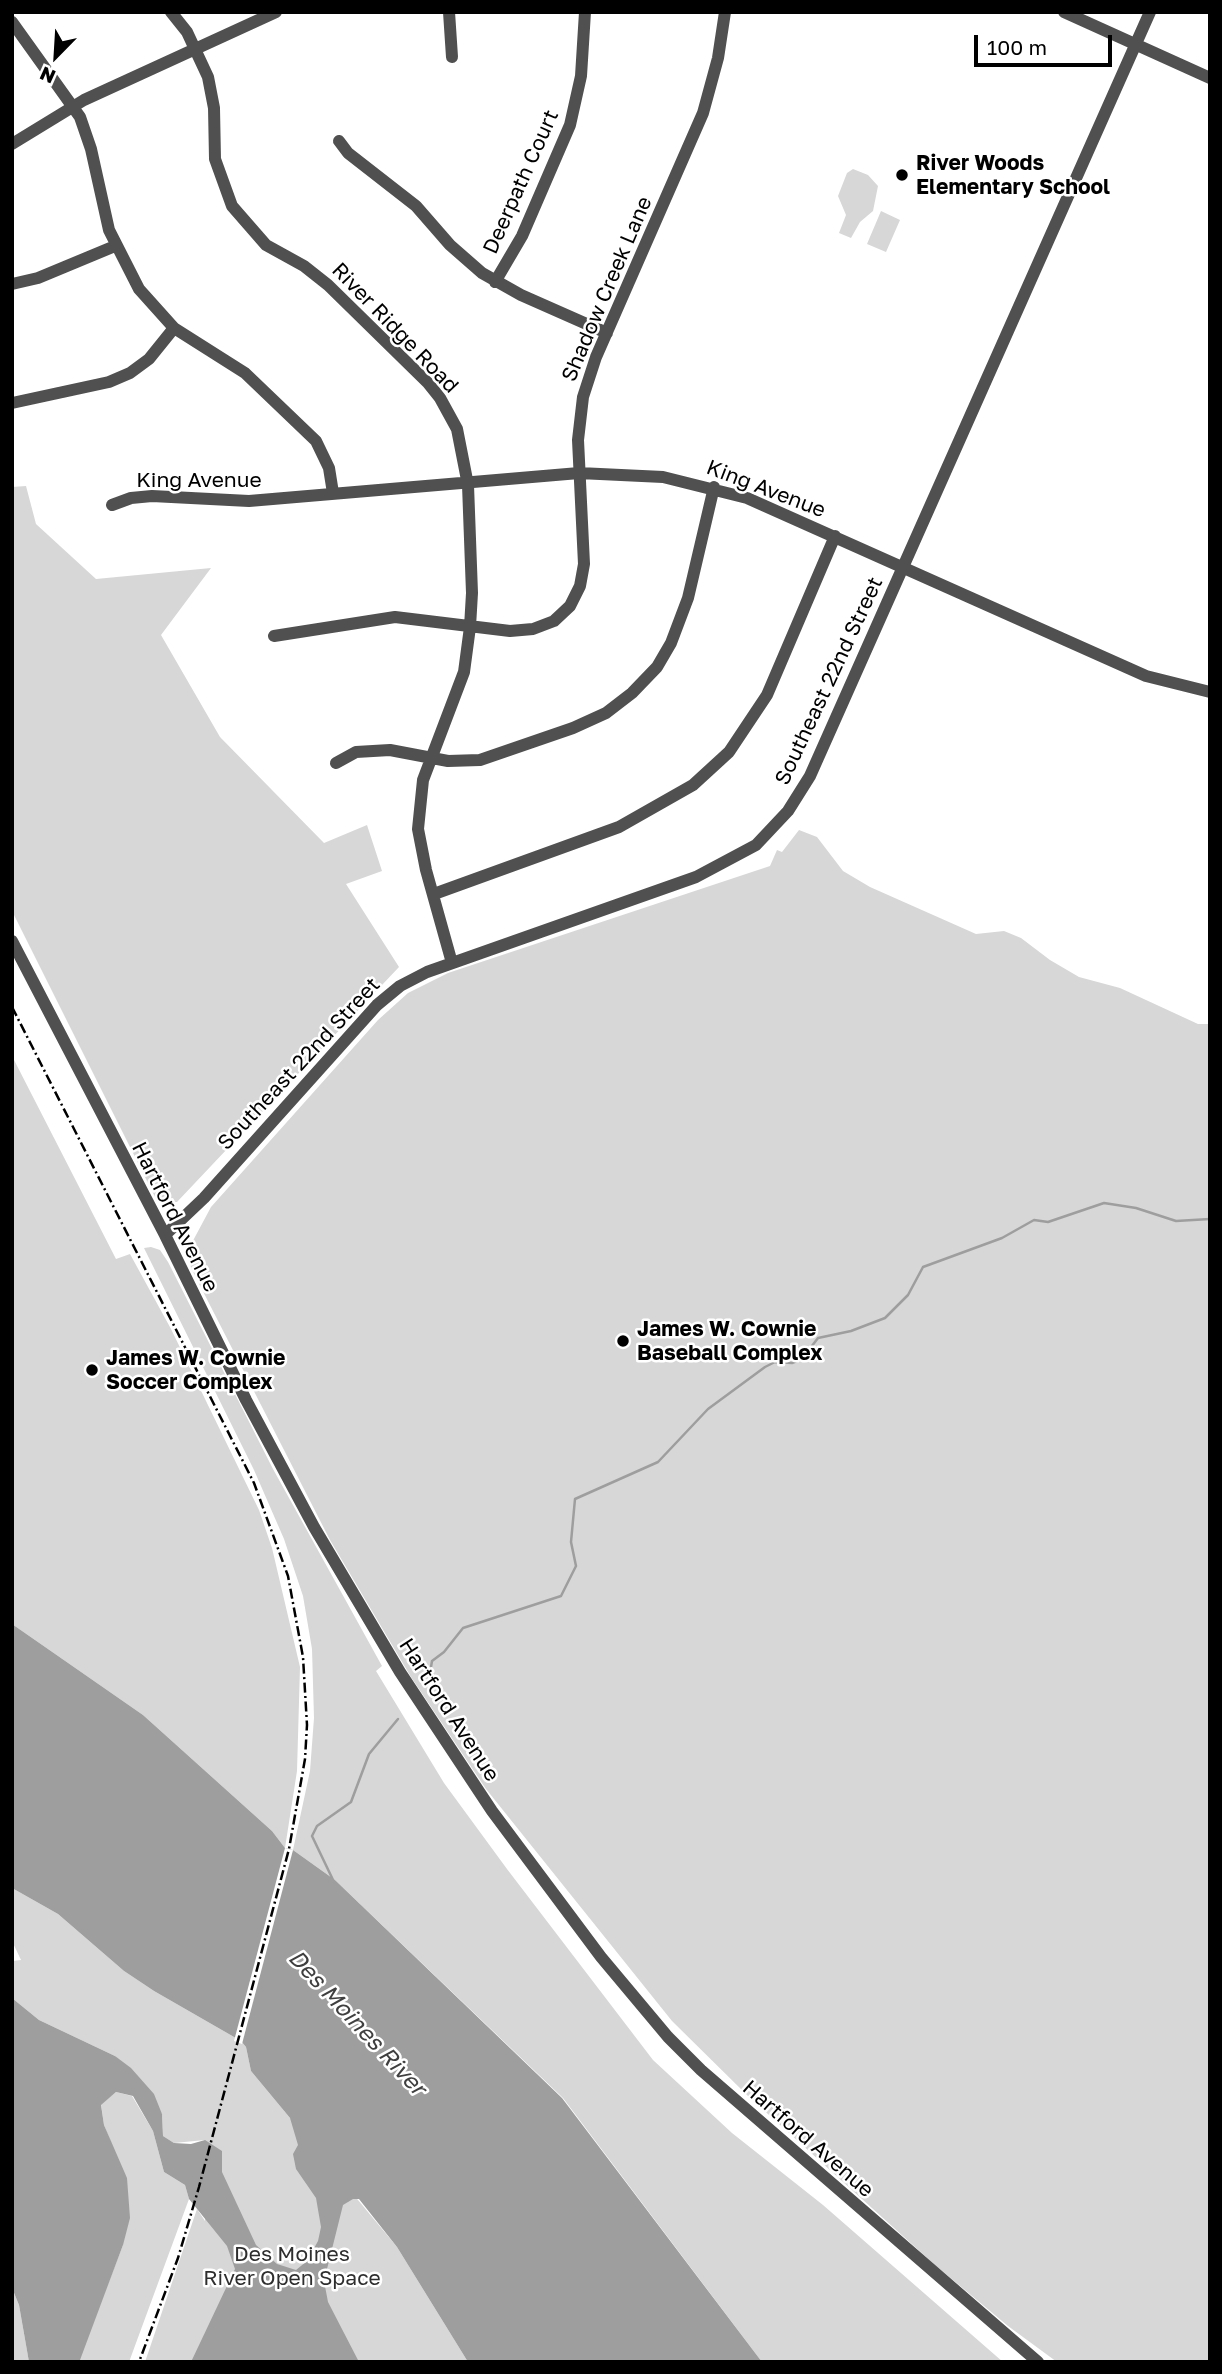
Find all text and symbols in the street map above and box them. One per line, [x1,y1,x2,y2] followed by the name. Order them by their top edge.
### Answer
[21,21,91,91] north arrow
[977,21,1115,65] scale bar
[987,34,1047,60] text: 100 m
[36,62,59,89] text: N
[478,106,564,258] street label: Deerpath Court
[916,150,1110,200] place label: River Woods Elementary School
[894,167,910,183] marker: River Woods Elementary School
[557,193,657,385] street label: Shadow Creek Lane
[326,258,464,398] street label: River Ridge Road
[703,455,829,523] street label: King Avenue
[136,467,262,493] street label: King Avenue
[770,573,888,789] street label: Southeast 22nd Street
[213,973,385,1155] street label: Southeast 22nd Street
[126,1138,224,1296] street label: Hartford Avenue
[637,1316,822,1366] place label: James W. Cownie Baseball Complex
[615,1333,631,1349] marker: James W. Cownie Baseball Complex
[106,1345,286,1395] place label: James W. Cownie Soccer Complex
[84,1362,100,1378] marker: James W. Cownie Soccer Complex
[393,1634,505,1786] street label: Hartford Avenue
[282,1944,432,2102] water label: Des Moines River
[737,2075,879,2203] street label: Hartford Avenue
[203,2241,381,2291] park label: Des Moines River Open Space

